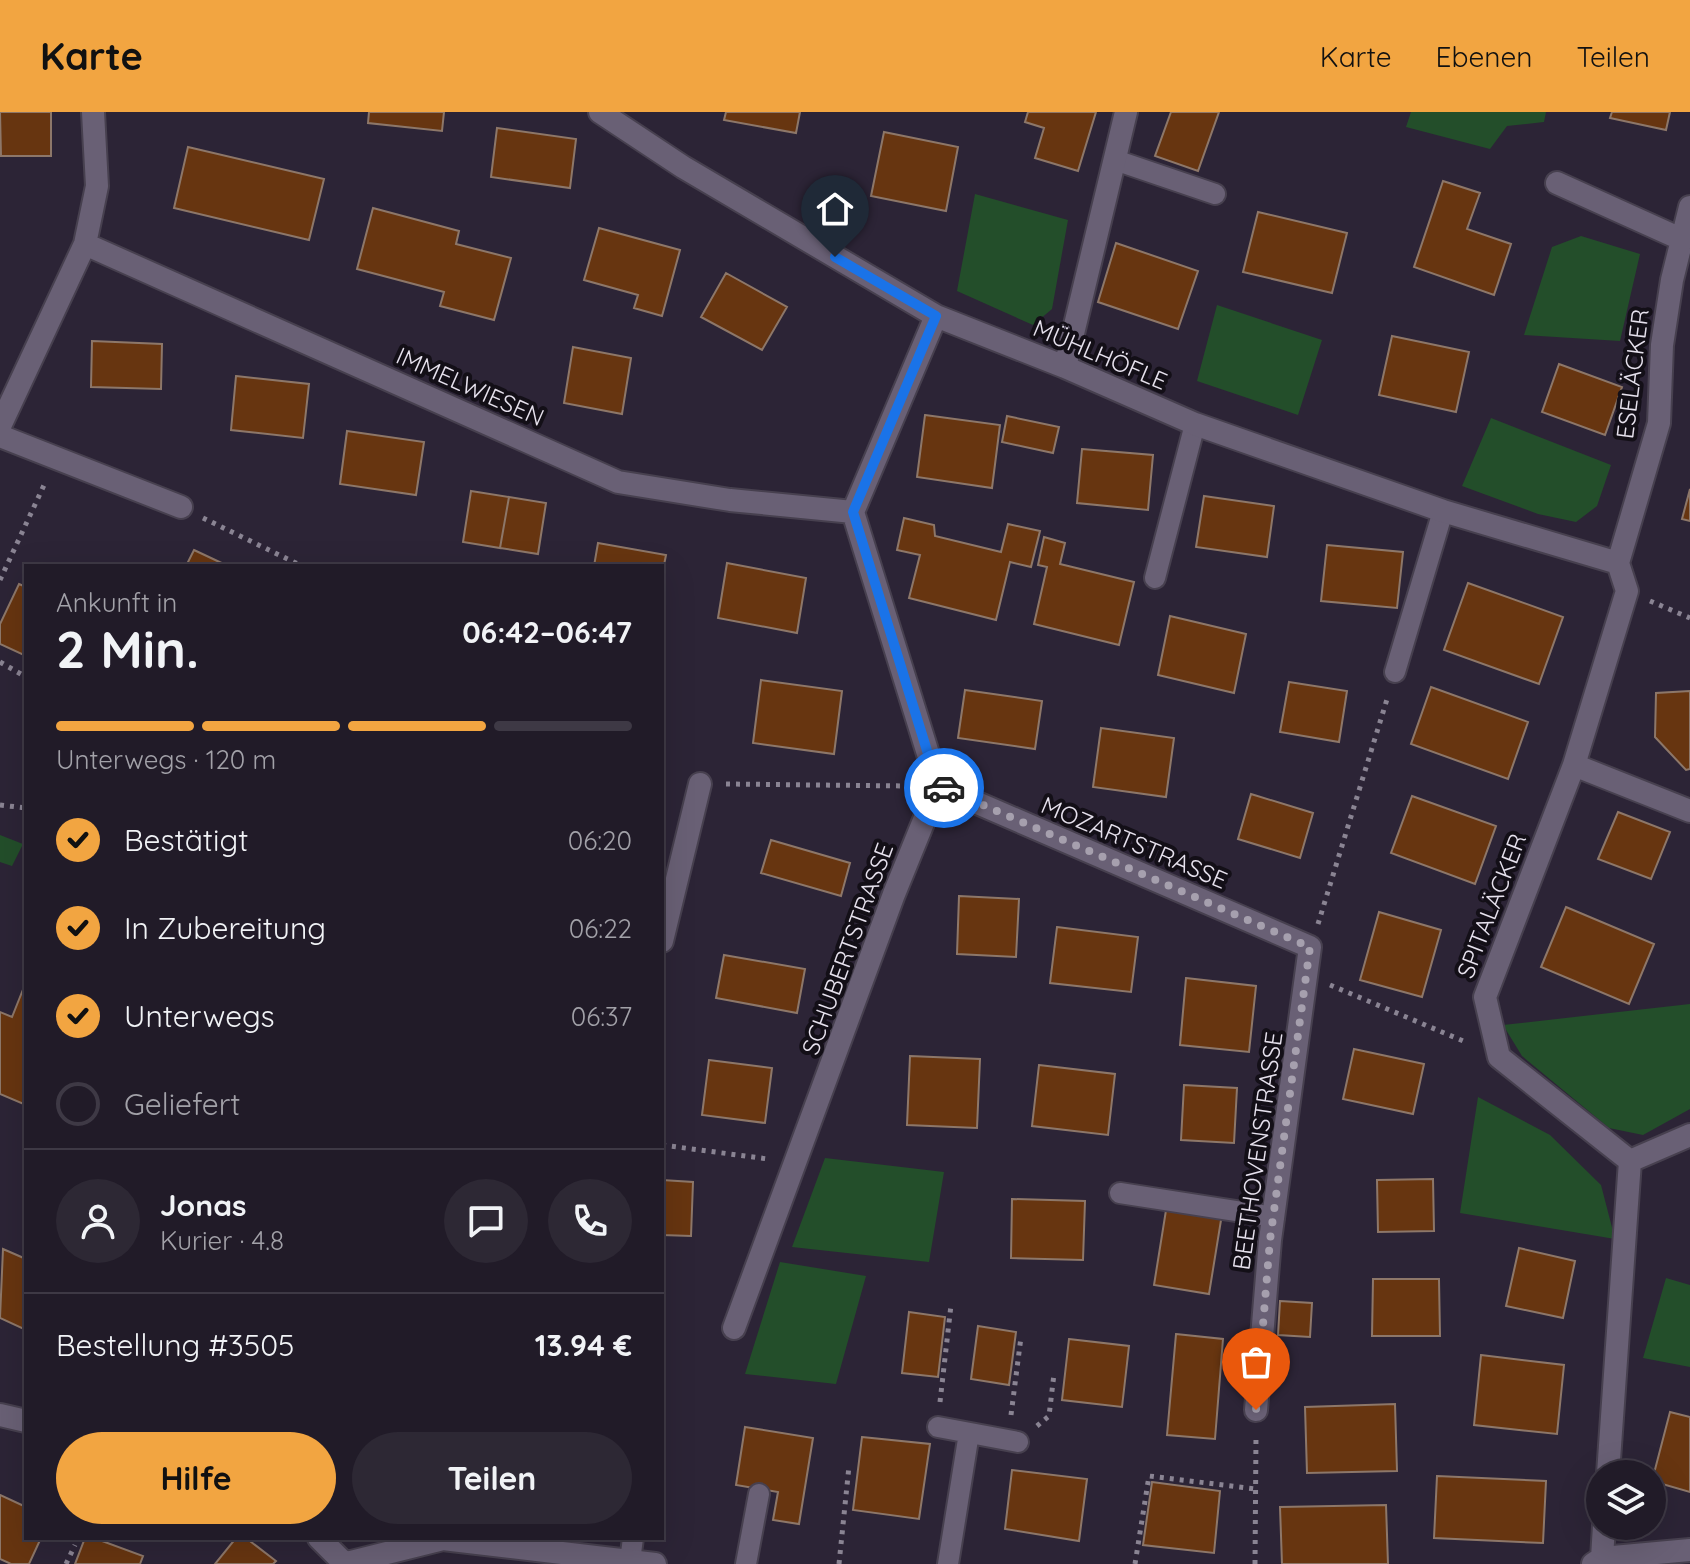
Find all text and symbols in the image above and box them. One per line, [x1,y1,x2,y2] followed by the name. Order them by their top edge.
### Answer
[40,32,143,80] text: Karte
[1320,39,1392,74] text: Karte
[1436,39,1532,74] text: Ebenen
[1576,39,1650,74] text: Teilen
[801,175,869,257] pin
[813,187,857,231] icon: home
[1609,307,1655,441] street label: ESELÄCKER
[1029,312,1172,396] street label: MÜHLHÖFLE
[392,340,549,432] street label: IMMELWIESEN
[56,586,177,619] text: Ankunft in
[462,613,632,651] text: 06:42–06:47
[56,616,199,681] text: 2 Min.
[56,743,276,776] text: Unterwegs · 120 m
[904,748,984,828] courier
[922,766,966,810] icon: car
[1037,789,1232,895] street label: MOZARTSTRASSE
[56,818,100,862] icon: check
[124,821,248,859] text: Bestätigt
[568,824,632,857] text: 06:20
[1450,829,1532,982] street label: SPITALÄCKER
[795,839,899,1059] street label: SCHUBERTSTRASSE
[56,906,100,950] icon: check
[124,909,326,947] text: In Zubereitung
[569,912,632,945] text: 06:22
[56,994,100,1038] icon: check
[124,997,275,1035] text: Unterwegs
[571,1000,632,1033] text: 06:37
[1225,1030,1289,1272] street label: BEETHOVENSTRASSE
[124,1085,240,1123] text: Geliefert
[56,1179,140,1263] button: person
[444,1179,528,1263] button: chat
[548,1179,632,1263] button: phone
[160,1186,246,1224] text: Jonas
[160,1224,284,1257] text: Kurier · 4.8
[56,1326,294,1364] text: Bestellung #3505
[535,1326,632,1364] text: 13.94 €
[1222,1328,1290,1410] pin
[1234,1340,1278,1384] icon: bag
[56,1432,336,1524] button: Hilfe
[352,1432,632,1524] button: Teilen
[1586,1460,1666,1540] map controls
[1586,1460,1666,1540] button: layers

